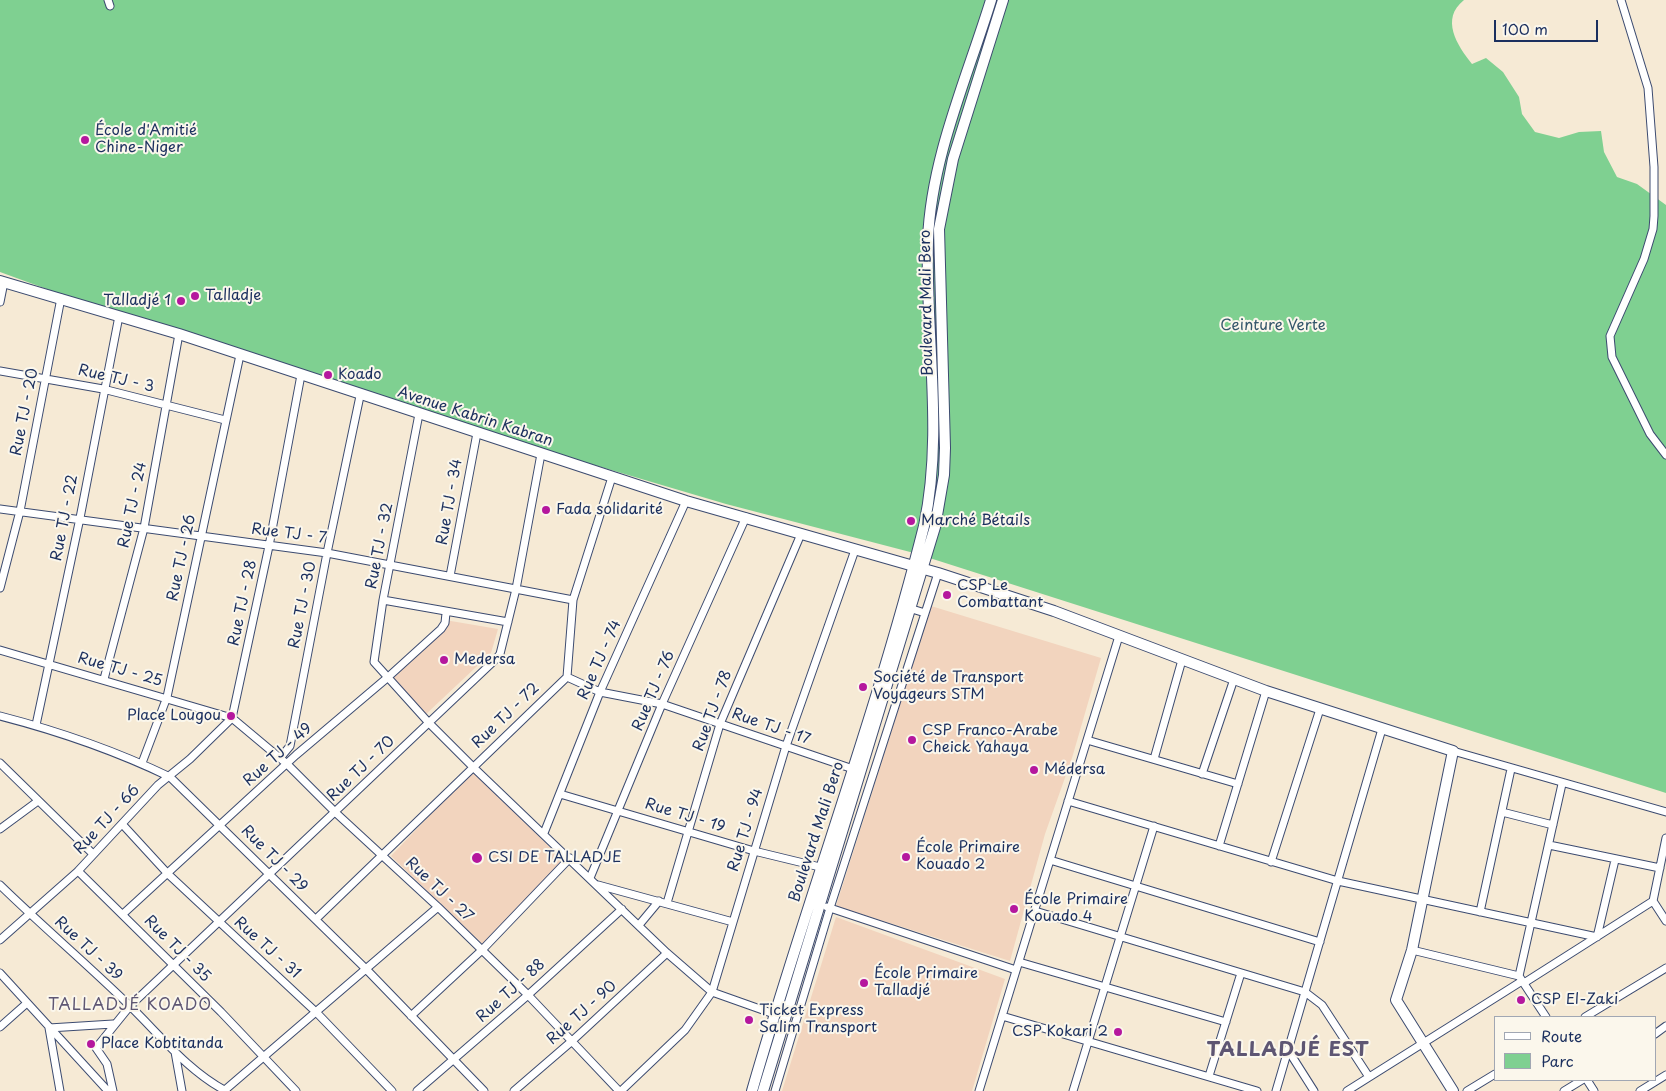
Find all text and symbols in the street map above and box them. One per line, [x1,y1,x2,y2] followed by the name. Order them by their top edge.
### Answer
[1496,10,1600,42] scale bar
[1502,17,1548,40] text: 100 m
[95,122,197,157] place label: École d'Amitié Chine-Niger
[79,134,91,146] marker: École d'Amitié Chine-Niger
[917,230,937,376] street label: Boulevard Mali Bero
[205,287,261,305] place label: Talladje
[189,290,201,302] marker: Talladje
[103,292,171,310] place label: Talladjé 1
[175,295,187,307] marker: Talladjé 1
[1220,317,1326,335] park label: Ceinture Verte
[76,362,156,396] street label: Rue TJ - 3
[338,366,382,384] place label: Koado
[8,367,42,457] street label: Rue TJ - 20
[322,369,334,381] marker: Koado
[395,383,555,451] street label: Avenue Kabrin Kabran
[434,457,466,547] street label: Rue TJ - 34
[115,460,151,550] street label: Rue TJ - 24
[48,473,82,563] street label: Rue TJ - 22
[363,501,397,591] street label: Rue TJ - 32
[556,501,663,519] place label: Fada solidarité
[540,504,552,516] marker: Fada solidarité
[921,512,1030,530] place label: Marché Bétails
[164,513,200,603] street label: Rue TJ - 26
[905,515,917,527] marker: Marché Bétails
[250,520,328,548] street label: Rue TJ - 7
[225,558,261,648] street label: Rue TJ - 28
[286,560,320,650] street label: Rue TJ - 30
[957,577,1043,612] place label: CSP Le Combattant
[941,589,953,601] marker: CSP Le Combattant
[574,617,626,703] street label: Rue TJ - 74
[629,648,679,734] street label: Rue TJ - 76
[76,649,164,691] street label: Rue TJ - 25
[454,651,515,669] place label: Medersa
[438,654,450,666] marker: Medersa
[690,668,736,754] street label: Rue TJ - 78
[873,669,1024,704] place label: Société de Transport Voyageurs STM
[469,680,543,752] street label: Rue TJ - 72
[857,681,869,693] marker: Société de Transport Voyageurs STM
[729,705,813,749] street label: Rue TJ - 17
[127,707,221,725] place label: Place Lougou
[225,710,237,722] marker: Place Lougou
[240,720,316,790] street label: Rue TJ - 49
[922,722,1058,757] place label: CSP Franco-Arabe Cheick Yahaya
[324,732,398,806] street label: Rue TJ - 70
[906,734,918,746] marker: CSP Franco-Arabe Cheick Yahaya
[786,760,848,904] street label: Boulevard Mali Bero
[1044,761,1105,779] place label: Médersa
[1028,764,1040,776] marker: Médersa
[70,782,144,858] street label: Rue TJ - 66
[725,786,767,874] street label: Rue TJ - 94
[643,795,727,837] street label: Rue TJ - 19
[237,822,311,896] street label: Rue TJ - 29
[916,839,1020,874] place label: École Primaire Kouado 2
[488,849,622,867] place label: CSI DE TALLADJE
[470,851,484,865] marker: CSI DE TALLADJE
[900,851,912,863] marker: École Primaire Kouado 2
[401,854,477,926] street label: Rue TJ - 27
[1024,891,1128,926] place label: École Primaire Kouado 4
[1008,903,1020,915] marker: École Primaire Kouado 4
[140,912,214,986] street label: Rue TJ - 35
[50,913,126,985] street label: Rue TJ - 39
[230,913,304,983] street label: Rue TJ - 31
[473,955,549,1027] street label: Rue TJ - 88
[874,965,978,1000] place label: École Primaire Talladjé
[544,977,620,1049] street label: Rue TJ - 90
[858,977,870,989] marker: École Primaire Talladjé
[1531,991,1618,1009] place label: CSP El-Zaki
[1515,994,1527,1006] marker: CSP El-Zaki
[47,996,213,1016] district label: TALLADJÉ KOADO
[759,1002,877,1037] place label: Ticket Express Salim Transport
[743,1014,755,1026] marker: Ticket Express Salim Transport
[1494,1016,1656,1081] legend
[1012,1023,1108,1041] place label: CSP Kokari 2
[1541,1024,1582,1047] text: Route
[1112,1026,1124,1038] marker: CSP Kokari 2
[101,1035,223,1053] place label: Place Kobtitanda
[85,1038,97,1050] marker: Place Kobtitanda
[1205,1038,1371,1062] district label: TALLADJÉ EST
[1541,1049,1574,1072] text: Parc

